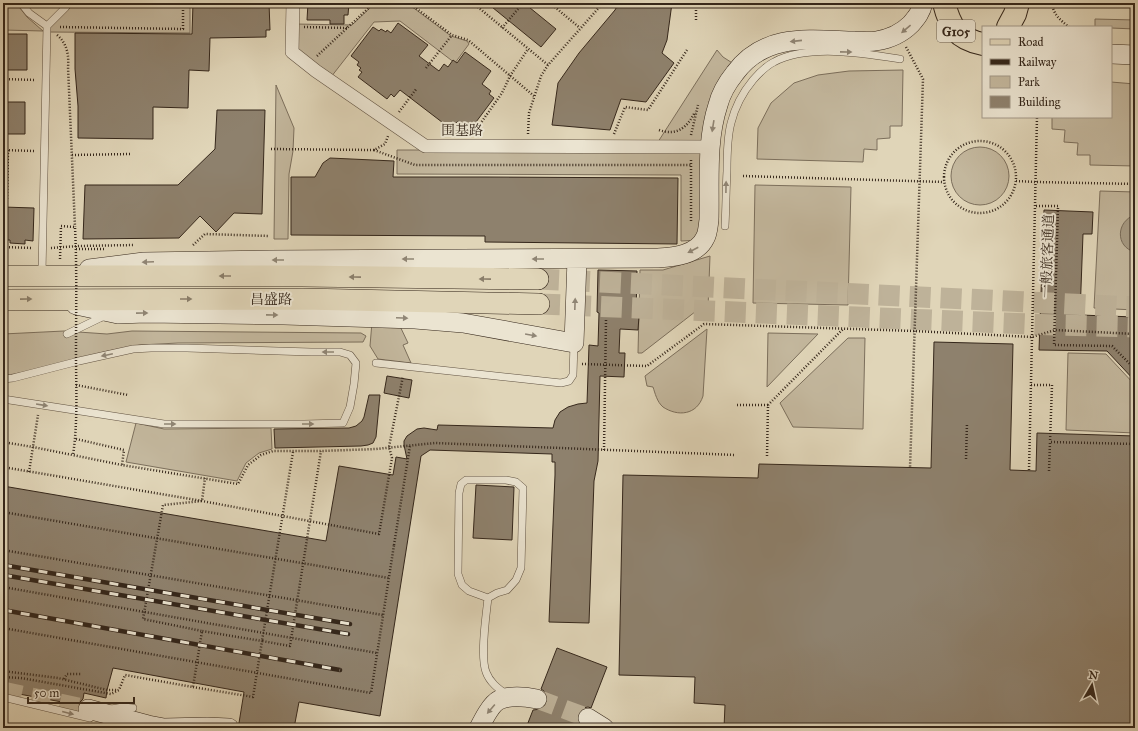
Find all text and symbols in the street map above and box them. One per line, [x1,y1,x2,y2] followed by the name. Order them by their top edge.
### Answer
[937,20,975,42] road number: G105
[900,24,911,33] one-way arrow
[982,26,1112,118] legend
[1018,35,1044,49] text: Road
[790,37,802,44] one-way arrow
[840,49,852,56] one-way arrow
[1018,55,1057,69] text: Railway
[1018,75,1040,89] text: Park
[1018,95,1061,110] text: Building
[710,120,716,132] one-way arrow
[441,122,483,139] street label: 围基路
[723,181,730,193] one-way arrow
[1038,214,1057,298] street label: 一般旅客通道
[687,246,699,253] one-way arrow
[401,256,414,262] one-way arrow
[531,256,544,262] one-way arrow
[271,257,284,263] one-way arrow
[142,259,154,266] one-way arrow
[218,273,231,279] one-way arrow
[348,274,361,280] one-way arrow
[478,276,491,282] one-way arrow
[250,291,292,308] street label: 昌盛路
[20,296,33,302] one-way arrow
[180,296,193,302] one-way arrow
[572,298,579,310] one-way arrow
[136,310,149,316] one-way arrow
[266,312,279,318] one-way arrow
[396,315,409,321] one-way arrow
[525,332,537,338] one-way arrow
[321,349,334,355] one-way arrow
[101,353,113,359] one-way arrow
[35,402,48,408] one-way arrow
[164,421,177,427] one-way arrow
[302,421,315,427] one-way arrow
[1072,665,1112,705] north arrow
[1088,668,1100,683] text: N
[28,679,134,705] scale bar
[34,686,59,700] text: 50 m
[487,703,496,714] one-way arrow
[62,710,74,716] one-way arrow

